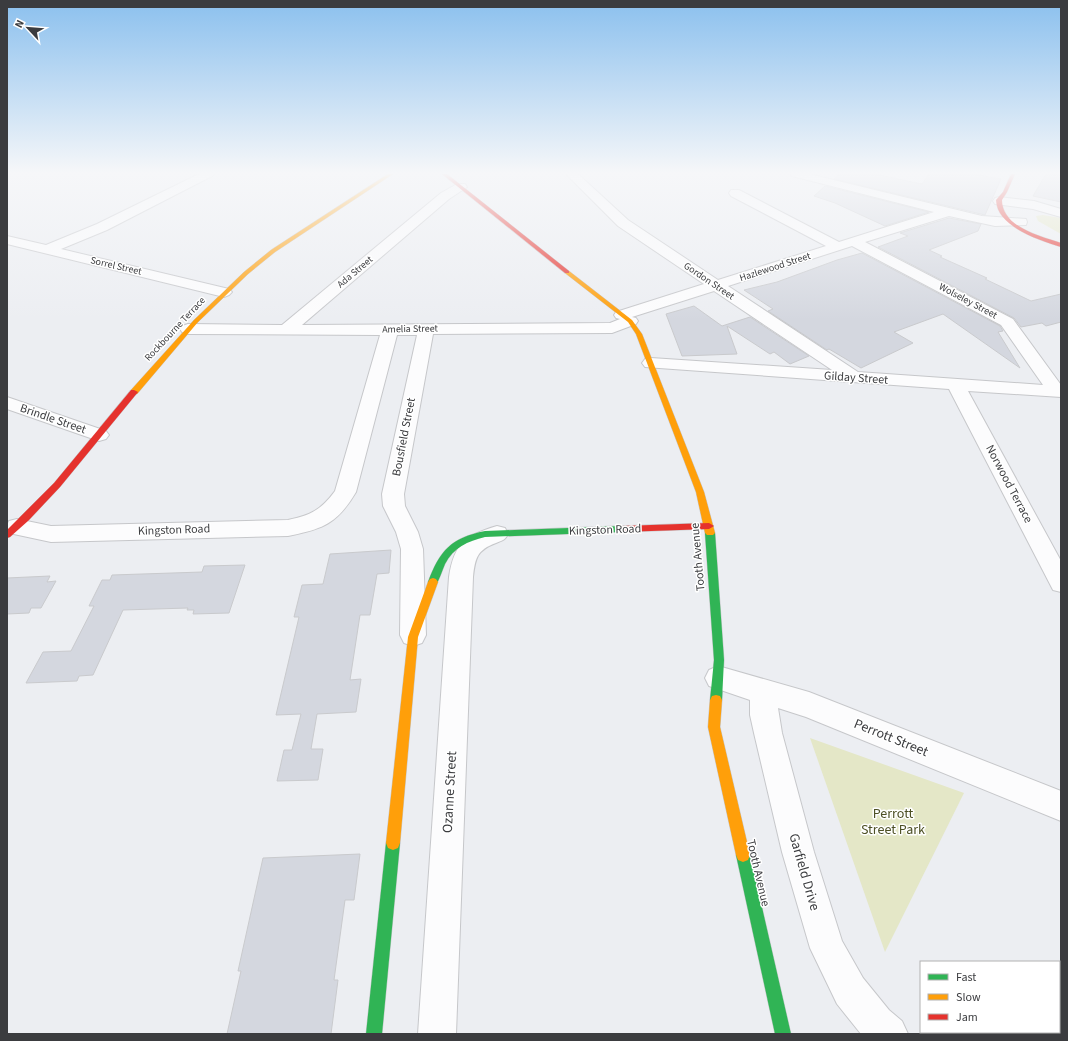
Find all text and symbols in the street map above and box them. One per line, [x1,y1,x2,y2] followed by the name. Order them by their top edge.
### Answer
[8,8,48,48] north arrow
[11,17,28,30] text: N
[738,249,813,285] street label: Hazlewood Street
[334,252,376,291] street label: Ada Street
[89,253,144,279] street label: Sorrel Street
[681,259,738,303] street label: Gordon Street
[936,280,1000,323] street label: Wolseley Street
[141,294,209,364] street label: Rockbourne Terrace
[382,322,439,336] street label: Amelia Street
[823,367,889,389] street label: Gilday Street
[388,396,420,478] street label: Bousfield Street
[18,400,88,438] street label: Brindle Street
[981,442,1037,526] street label: Norwood Terrace
[138,520,210,540] street label: Kingston Road
[569,520,641,540] street label: Kingston Road
[687,522,709,592] street label: Tooth Avenue
[851,714,931,762] street label: Perrott Street
[438,750,462,833] street label: Ozanne Street
[861,804,925,840] park label: Perrott Street Park
[783,831,825,913] street label: Garfield Drive
[742,838,774,908] street label: Tooth Avenue
[920,961,1060,1033] legend
[956,969,976,986] text: Fast
[956,989,981,1006] text: Slow
[956,1009,978,1026] text: Jam

